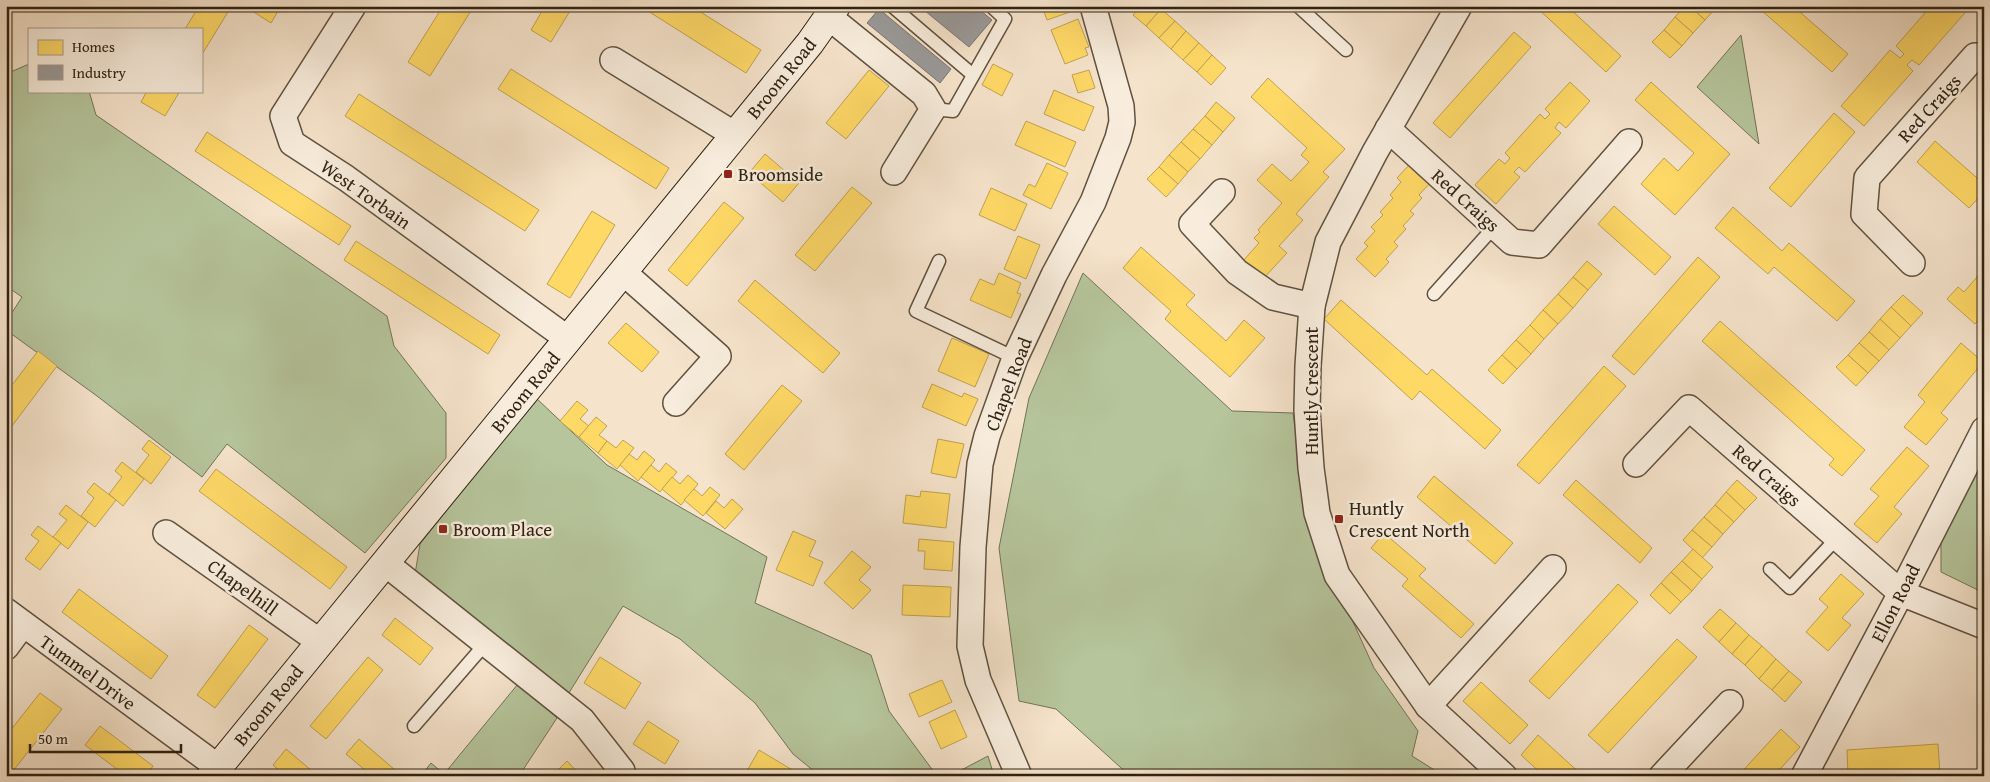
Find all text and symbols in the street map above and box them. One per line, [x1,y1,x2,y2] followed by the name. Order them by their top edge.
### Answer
[28,28,202,92] legend
[740,31,823,125] street label: Broom Road
[72,36,115,57] text: Homes
[72,62,127,83] text: Industry
[1891,68,1967,148] street label: Red Craigs
[315,152,417,236] street label: West Torbain
[738,160,823,188] place label: Broomside
[1426,162,1506,238] street label: Red Craigs
[722,168,734,180] marker: Broomside
[1297,327,1325,455] street label: Huntly Crescent
[977,332,1039,435] street label: Chapel Road
[484,345,567,439] street label: Broom Road
[1726,437,1808,513] street label: Red Craigs
[1349,494,1470,544] place label: Huntly Crescent North
[1333,513,1345,525] marker: Huntly Crescent North
[453,515,552,543] place label: Broom Place
[437,523,449,535] marker: Broom Place
[202,552,284,622] street label: Chapelhill
[1863,558,1927,647] street label: Ellon Road
[34,627,142,717] street label: Tummel Drive
[227,658,310,752] street label: Broom Road
[30,722,181,754] scale bar
[38,728,69,749] text: 50 m

